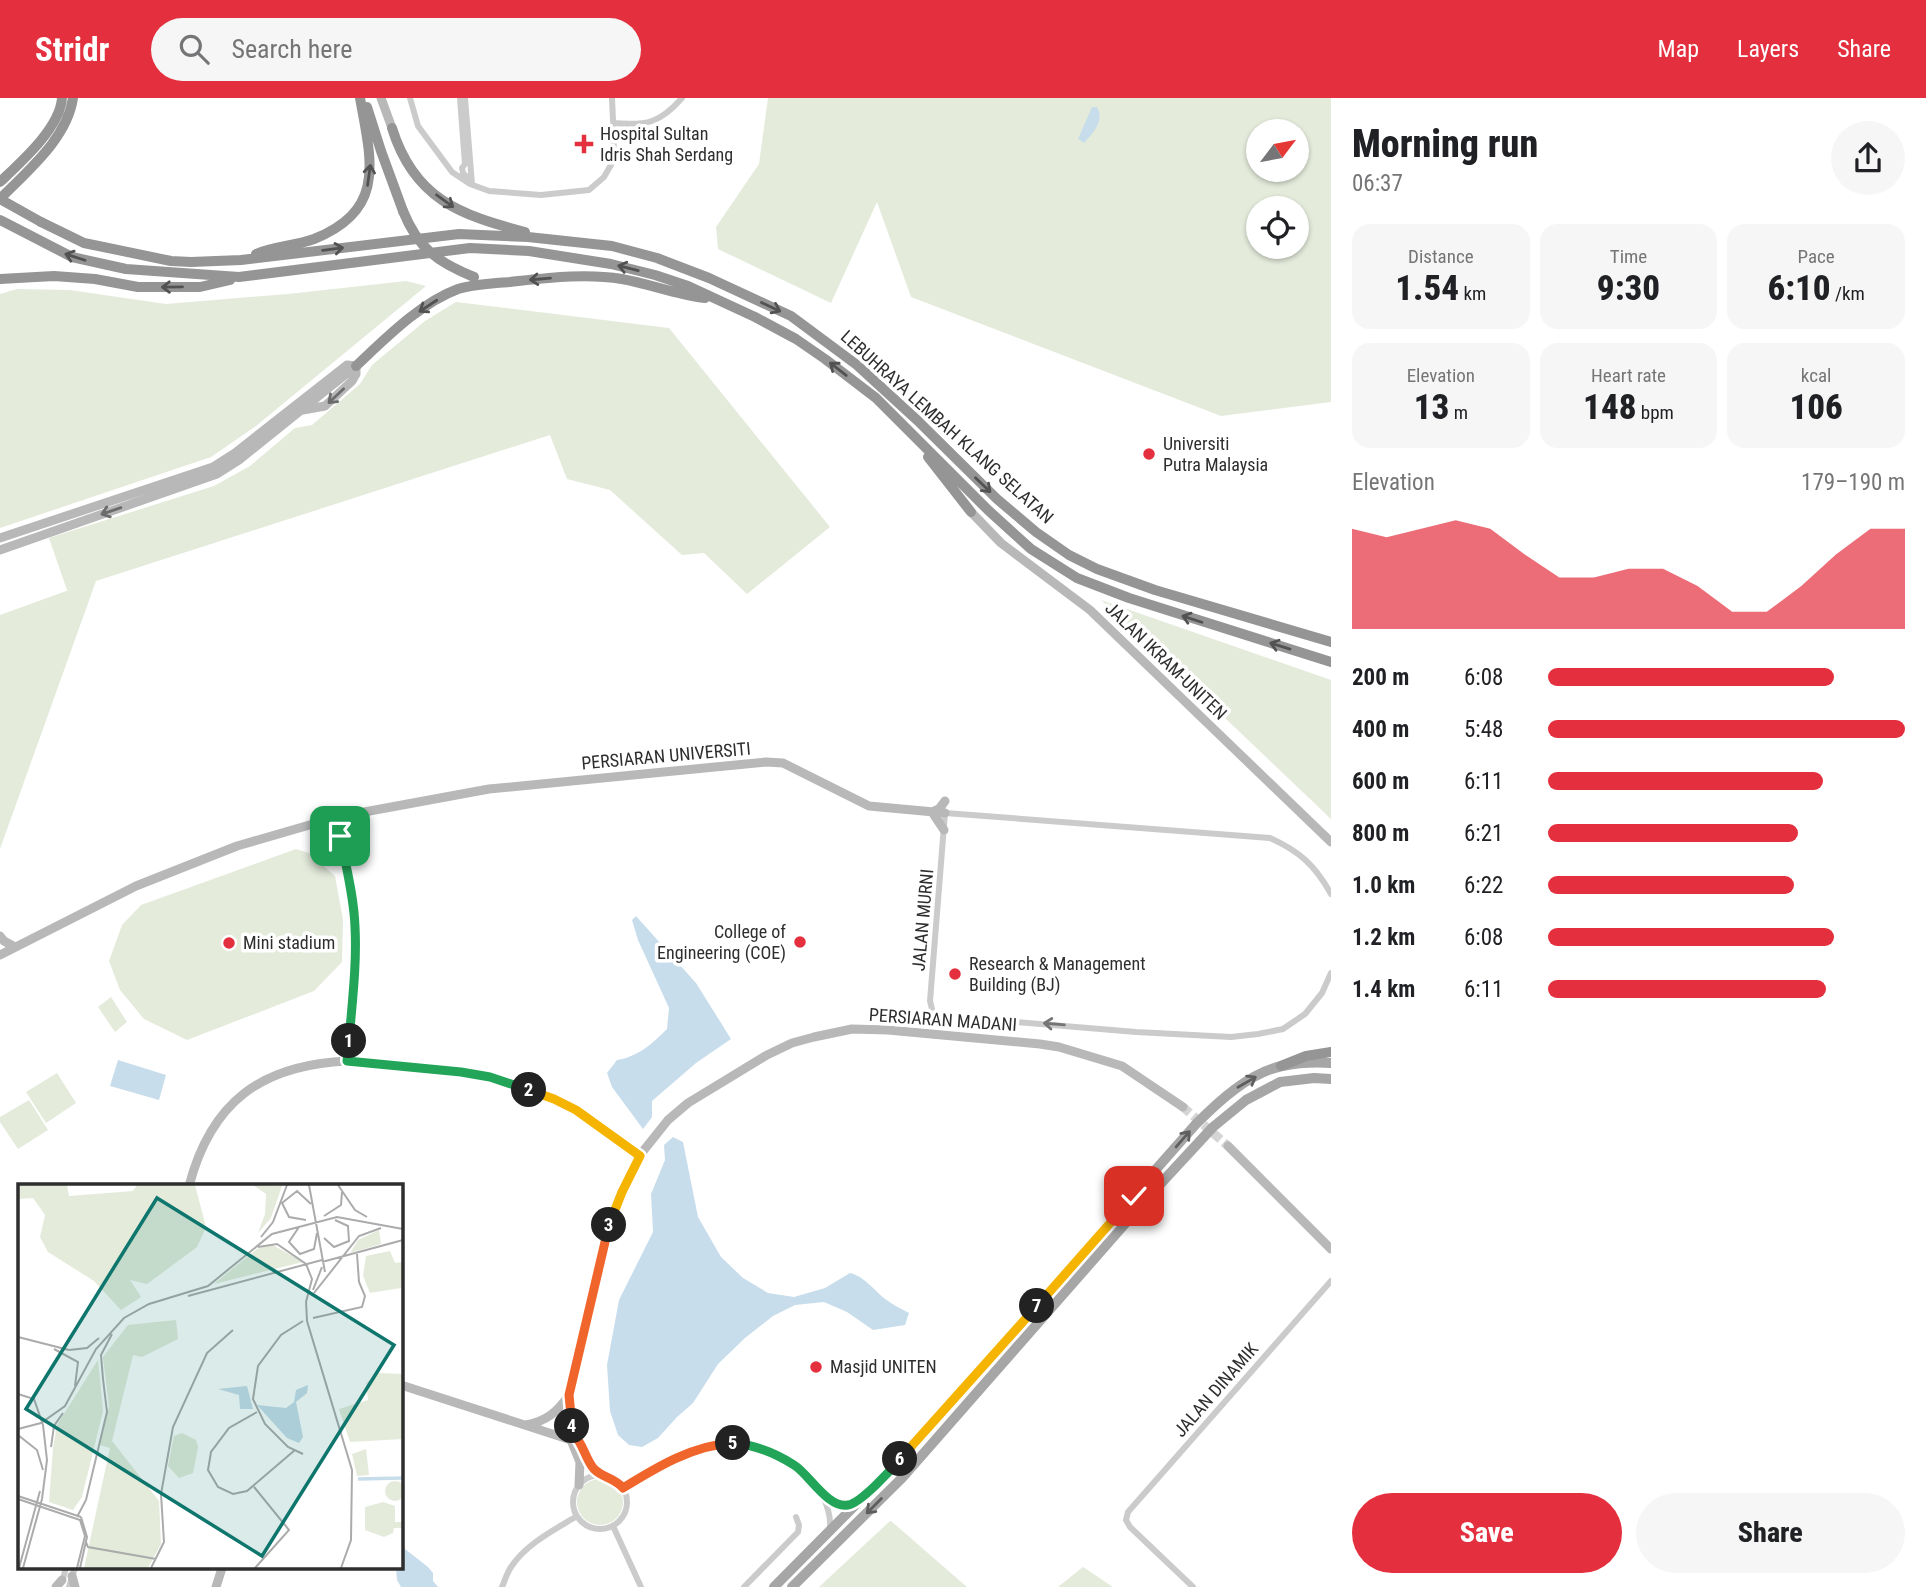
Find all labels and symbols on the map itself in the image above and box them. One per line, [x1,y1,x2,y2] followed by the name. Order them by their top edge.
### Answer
[1246,119,1309,182] north arrow
[600,123,733,165] place label: Hospital Sultan Idris Shah Serdang
[574,134,594,154] marker: Hospital Sultan Idris Shah Serdang
[362,164,375,187] one-way arrow
[435,194,454,209] one-way arrow
[321,242,343,255] one-way arrow
[65,249,87,262] one-way arrow
[617,261,639,274] one-way arrow
[529,273,552,286] one-way arrow
[161,280,184,294] one-way arrow
[419,299,438,313] one-way arrow
[759,301,781,314] one-way arrow
[837,326,1058,528] street label: LEBUHRAYA LEMBAH KLANG SELATAN
[829,362,848,377] one-way arrow
[328,388,345,405] one-way arrow
[1163,433,1268,475] place label: Universiti Putra Malaysia
[1141,446,1157,462] marker: Universiti Putra Malaysia
[974,476,991,493] one-way arrow
[100,506,122,518] one-way arrow
[1101,597,1231,724] street label: JALAN IKRAM-UNITEN
[1182,611,1204,624] one-way arrow
[1269,639,1291,652] one-way arrow
[580,738,751,773] street label: PERSIARAN UNIVERSITI
[310,806,370,866] pin
[908,868,937,972] street label: JALAN MURNI
[657,921,786,964] place label: College of Engineering (COE)
[243,932,335,953] place label: Mini stadium
[792,934,808,950] marker: College of Engineering (COE)
[221,935,237,951] marker: Mini stadium
[969,953,1146,996] place label: Research & Management Building (BJ)
[947,966,963,982] marker: Research & Management Building (BJ)
[868,1004,1018,1035] street label: PERSIARAN MADANI
[1043,1017,1066,1030] one-way arrow
[332,1024,366,1058] pin: 1
[512,1072,546,1108] pin: 2
[1236,1075,1256,1089] one-way arrow
[1175,1130,1191,1148] one-way arrow
[1104,1166,1164,1226] pin
[18,1184,402,1570] inset map
[592,1208,626,1242] pin: 3
[1020,1288,1054,1324] pin: 7
[1169,1338,1262,1441] street label: JALAN DINAMIK
[830,1356,937,1377] place label: Masjid UNITEN
[808,1359,824,1375] marker: Masjid UNITEN
[554,1408,590,1444] pin: 4
[716,1426,750,1460] pin: 5
[883,1442,918,1476] pin: 6
[865,1498,882,1515] one-way arrow

